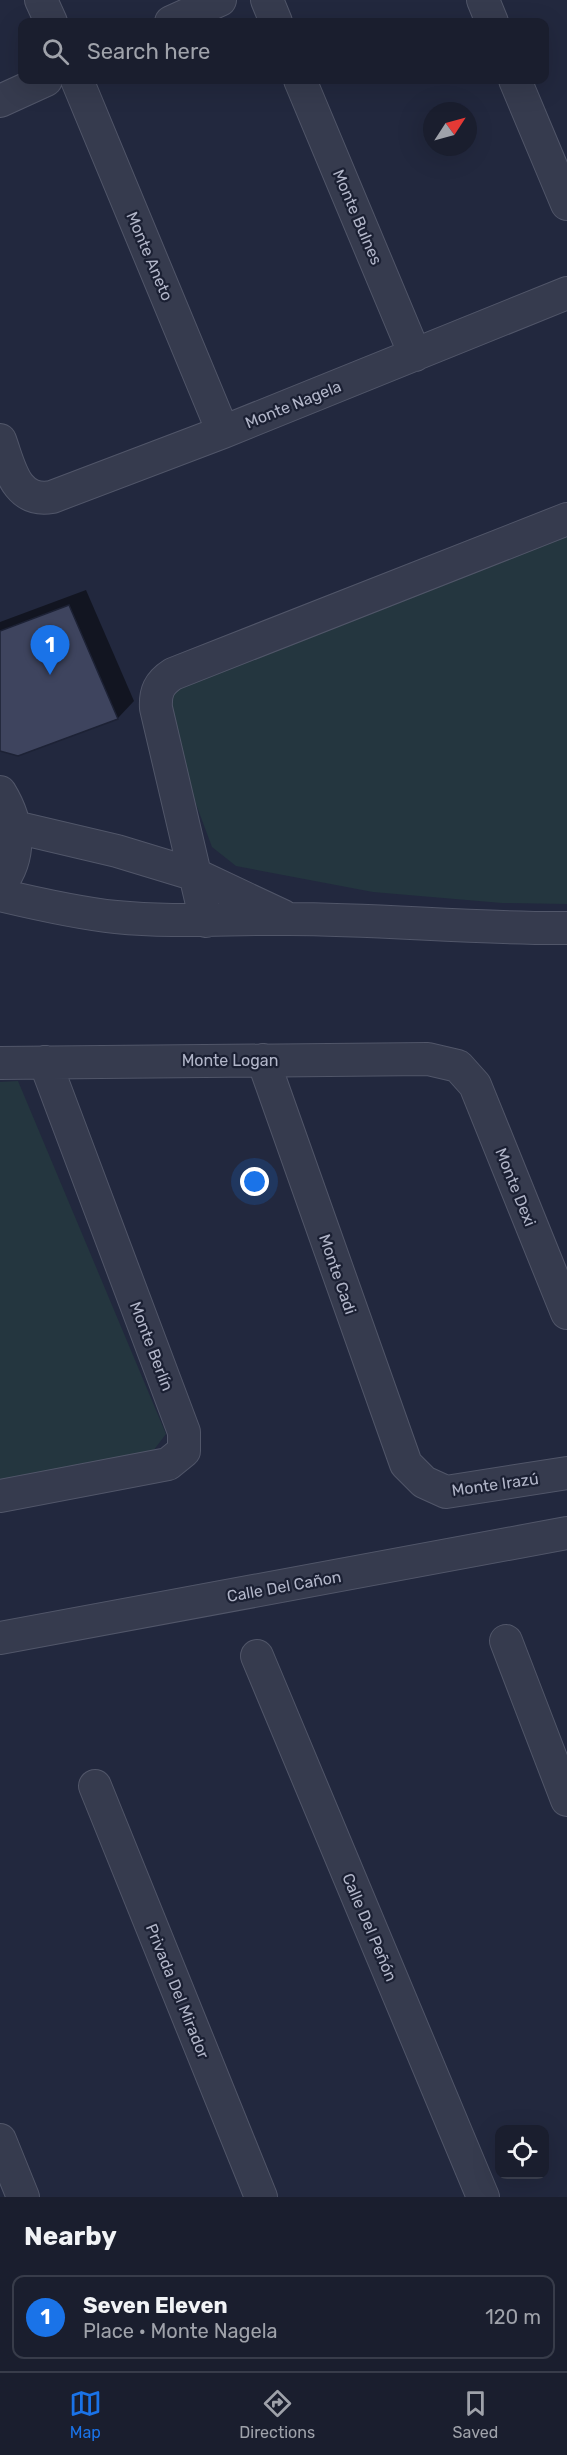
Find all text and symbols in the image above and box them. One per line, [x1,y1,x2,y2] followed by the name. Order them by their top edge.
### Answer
[18,18,549,84] search box
[39,35,72,68] icon: search
[87,38,210,65] text: Search here
[423,102,477,156] north arrow
[329,167,386,268] street label: Monte Bulnes
[122,209,177,304] street label: Monte Aneto
[242,377,344,432] street label: Monte Nagela
[31,626,70,675] pin: 1
[182,1051,278,1070] street label: Monte Logan
[491,1145,540,1229] street label: Monte Dexi
[240,1167,269,1196] your location
[315,1232,360,1317] street label: Monte Cadi
[126,1299,177,1393] street label: Monte Berlín
[450,1469,540,1500] street label: Monte Irazú
[225,1567,343,1606] street label: Calle Del Cañon
[338,1870,401,1984] street label: Calle Del Peñón
[142,1921,213,2061] street label: Privada Del Mirador
[495,2125,549,2179] map controls
[495,2125,549,2179] button: locate
[24,2221,117,2252] text: Nearby
[83,2292,228,2319] text: Seven Eleven
[41,2305,50,2329] text: 1
[485,2305,541,2329] text: 120 m
[83,2319,278,2343] text: Place · Monte Nagela
[69,2387,102,2442] tab: Map
[239,2387,315,2442] tab: Directions
[453,2387,498,2442] tab: Saved

